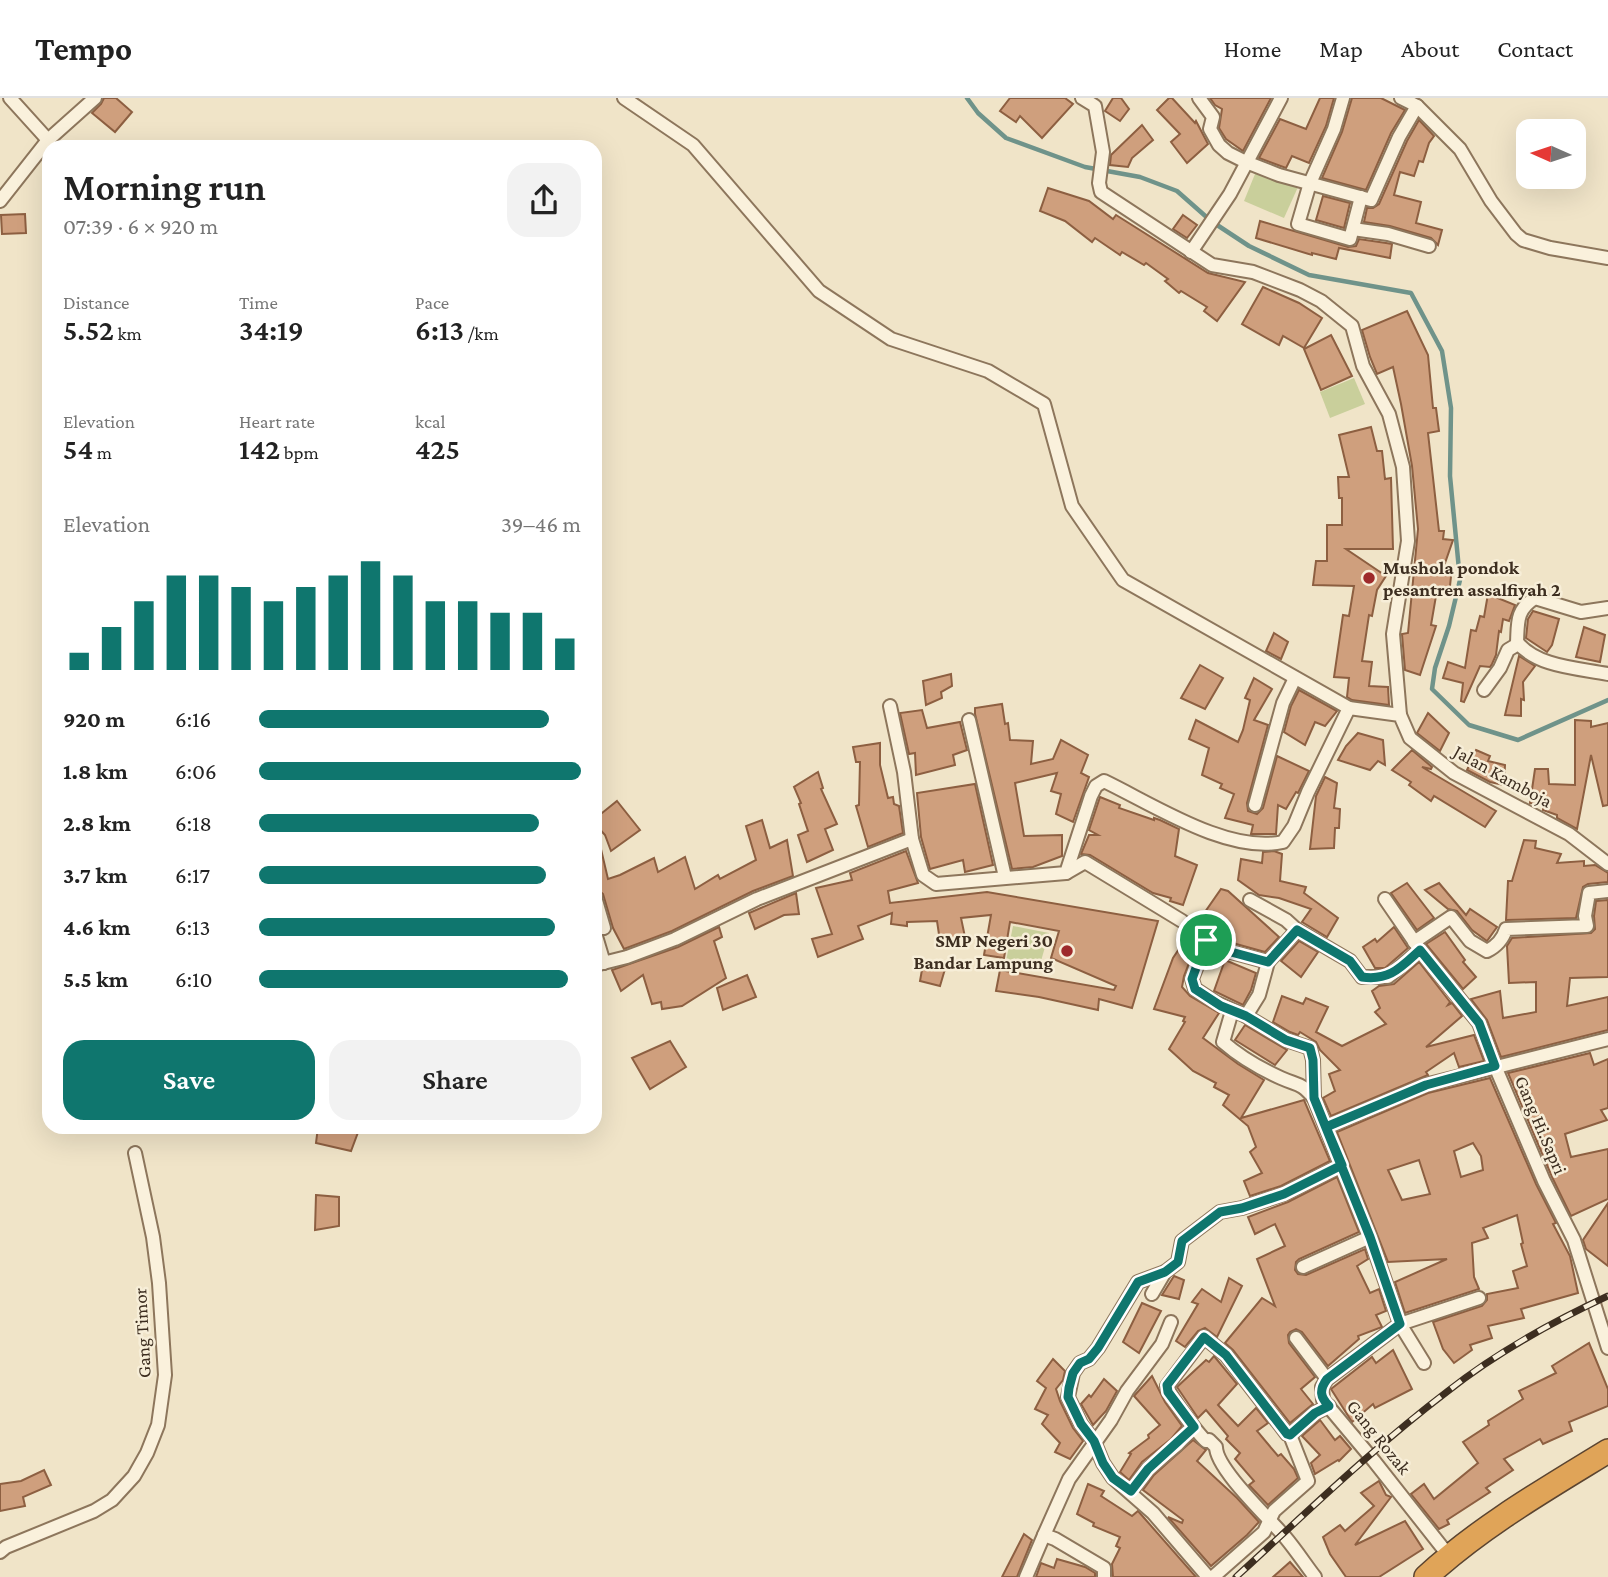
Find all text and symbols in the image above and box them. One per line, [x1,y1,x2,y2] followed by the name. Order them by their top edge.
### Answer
[35,30,132,67] text: Tempo
[1224,35,1281,62] text: Home
[1319,35,1363,62] text: Map
[1401,35,1459,62] text: About
[1497,35,1573,62] text: Contact
[1516,119,1586,189] north arrow
[1516,119,1586,189] map controls
[507,163,581,237] button: share
[63,166,266,208] text: Morning run
[63,213,218,239] text: 07:39 · 6 × 920 m
[63,292,129,313] text: Distance
[239,292,278,313] text: Time
[415,292,449,313] text: Pace
[63,313,114,346] text: 5.52
[239,313,304,346] text: 34:19
[415,313,464,346] text: 6:13
[114,323,142,344] text: km
[464,323,499,344] text: /km
[63,411,135,432] text: Elevation
[239,411,315,432] text: Heart rate
[415,411,446,432] text: kcal
[63,432,93,465] text: 54
[239,432,280,465] text: 142
[415,432,460,465] text: 425
[93,442,112,463] text: m
[280,442,319,463] text: bpm
[63,511,150,537] text: Elevation
[501,511,581,537] text: 39–46 m
[1383,557,1561,600] place label: Mushola pondok pesantren assalfiyah 2
[1361,570,1377,586] marker: Mushola pondok pesantren assalfiyah 2
[63,706,125,732] text: 920 m
[175,706,211,732] text: 6:16
[1448,739,1556,813] street label: Jalan Kamboja
[63,758,128,784] text: 1.8 km
[175,758,217,784] text: 6:06
[63,810,131,836] text: 2.8 km
[175,810,212,836] text: 6:18
[63,862,127,888] text: 3.7 km
[175,862,210,888] text: 6:17
[1176,910,1236,970] pin
[63,914,131,940] text: 4.6 km
[175,914,211,940] text: 6:13
[1187,921,1225,959] icon: arrive
[913,930,1053,973] place label: SMP Negeri 30 Bandar Lampung
[1059,943,1075,959] marker: SMP Negeri 30 Bandar Lampung
[63,966,128,992] text: 5.5 km
[175,966,213,992] text: 6:10
[63,1040,315,1120] button: Save
[329,1040,581,1120] button: Share
[1511,1073,1571,1178] street label: Gang Hi.Sapri
[129,1287,155,1379] street label: Gang Timor
[1343,1396,1416,1479] street label: Gang Rozak

